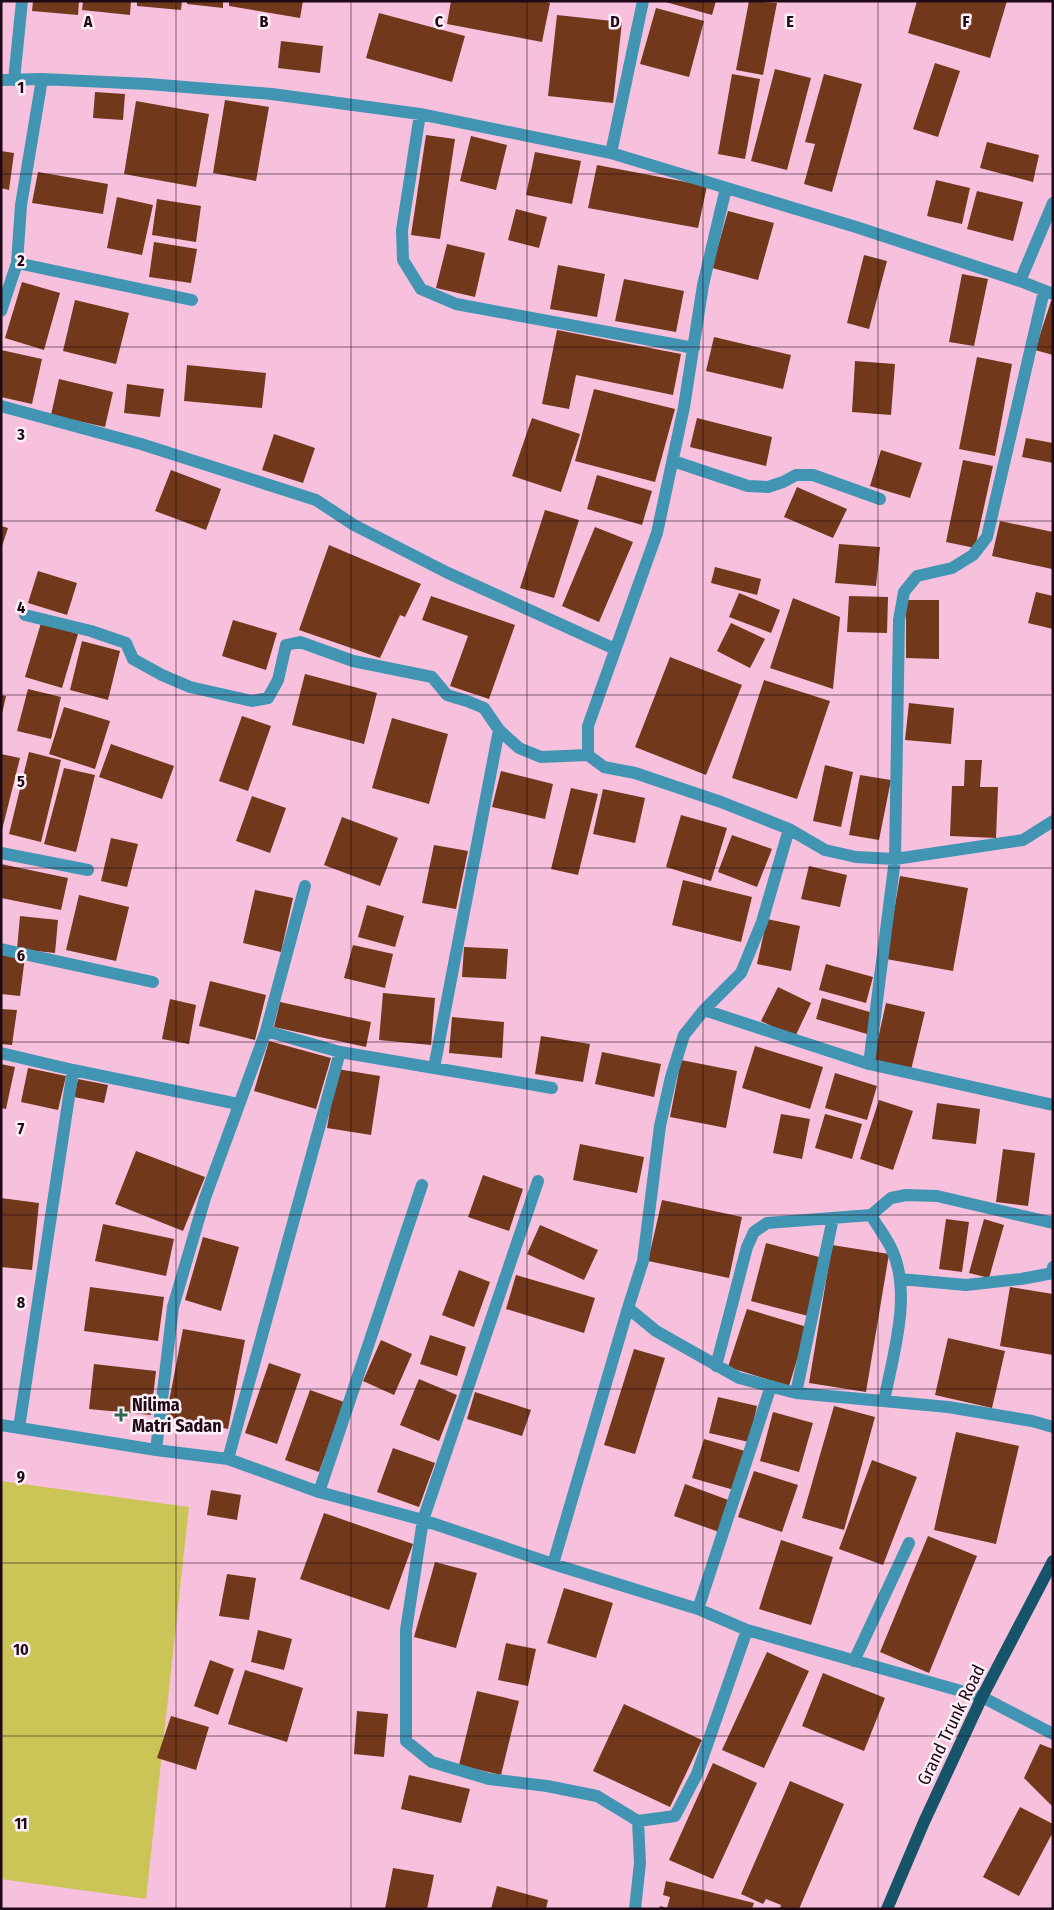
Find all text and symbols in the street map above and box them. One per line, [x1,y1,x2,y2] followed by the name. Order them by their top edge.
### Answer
[83,12,93,31] text: A
[260,12,269,31] text: B
[435,12,444,31] text: C
[610,12,620,31] text: D
[786,12,794,31] text: E
[962,12,970,31] text: F
[18,78,24,97] text: 1
[16,251,25,270] text: 2
[16,425,25,444] text: 3
[17,598,25,617] text: 4
[17,772,25,791] text: 5
[17,946,25,965] text: 6
[18,1119,25,1138] text: 7
[17,1293,26,1312] text: 8
[132,1394,222,1437] place label: Nilima Matri Sadan
[114,1408,128,1422] marker: Nilima Matri Sadan
[17,1467,25,1486] text: 9
[13,1640,29,1659] text: 10
[912,1661,990,1789] street label: Grand Trunk Road
[14,1814,28,1833] text: 11

